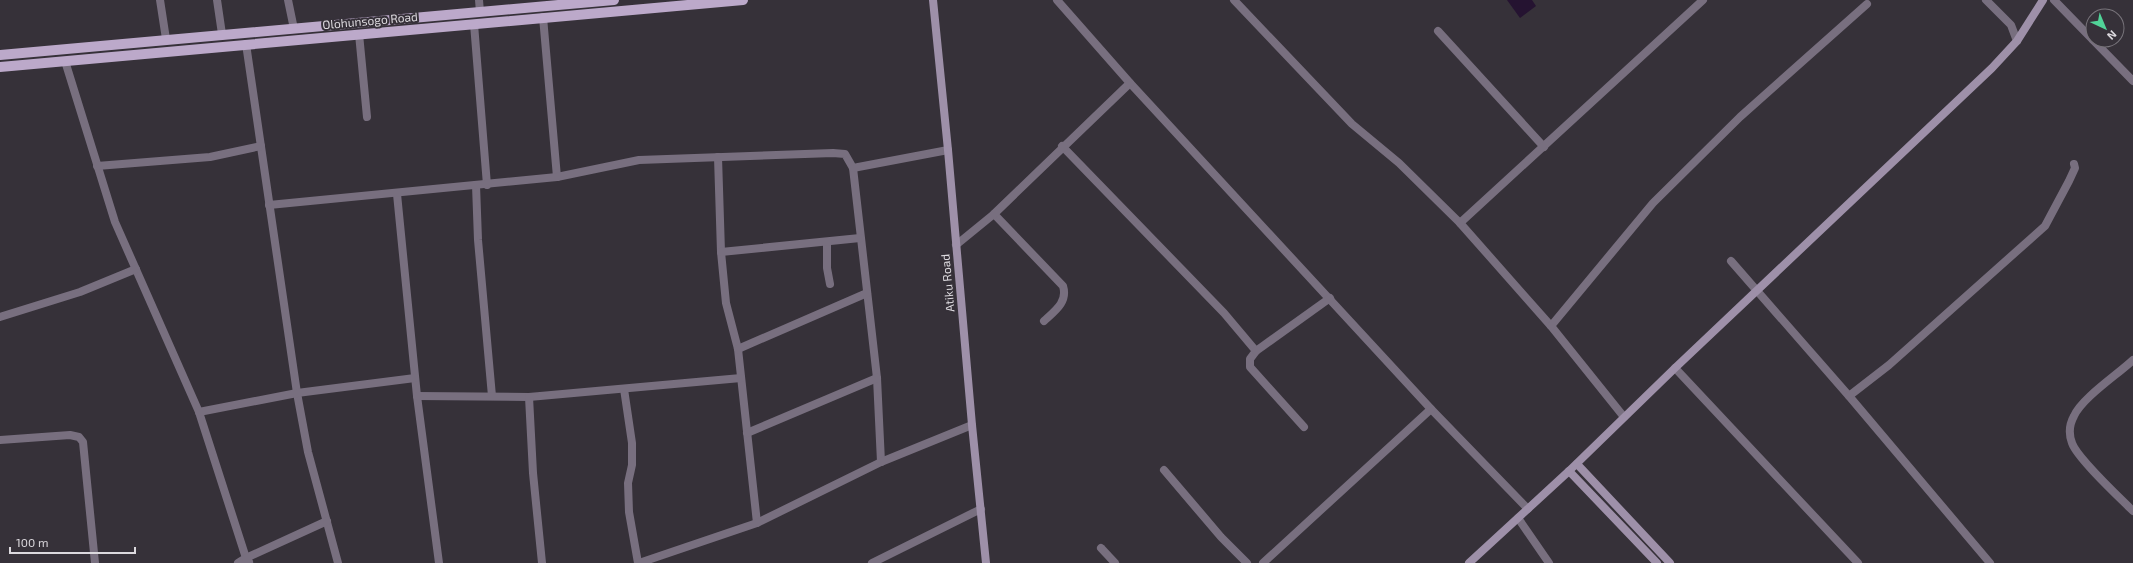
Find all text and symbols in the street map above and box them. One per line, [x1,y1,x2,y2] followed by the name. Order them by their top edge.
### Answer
[2085,8,2125,48] north arrow
[322,9,418,31] street label: Olohunsogo Road
[2105,28,2120,43] text: N
[937,253,957,313] street label: Atiku Road
[10,529,135,555] scale bar
[16,535,48,549] text: 100 m

